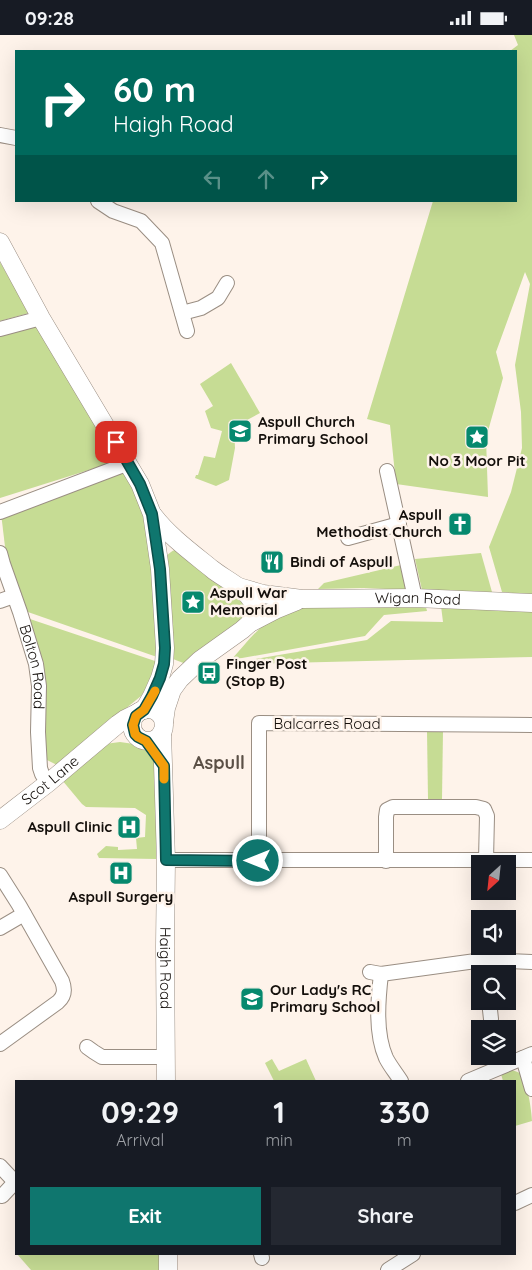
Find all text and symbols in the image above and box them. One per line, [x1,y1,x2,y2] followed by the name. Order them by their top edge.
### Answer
[25,6,74,30] text: 09:28
[113,67,196,111] text: 60 m
[30,70,95,135] icon: right
[113,110,234,138] text: Haigh Road
[199,165,227,193] icon: left
[252,165,280,193] icon: ahead
[305,165,333,193] icon: right
[258,412,368,448] place label: Aspull Church Primary School
[227,418,253,444] school or university icon: Aspull Church Primary School
[95,421,137,463] pin
[464,424,490,450] place icon: No 3 Moor Pit
[102,428,130,456] icon: arrive
[428,451,526,470] place label: No 3 Moor Pit
[316,505,442,541] place label: Aspull Methodist Church
[447,511,473,537] church icon: Aspull Methodist Church
[259,549,285,575] restaurant icon: Bindi of Aspull
[290,552,393,571] place label: Bindi of Aspull
[210,583,288,619] place label: Aspull War Memorial
[375,588,461,609] street label: Wigan Road
[180,589,206,615] place icon: Aspull War Memorial
[15,622,49,709] street label: Bolton Road
[226,654,307,690] place label: Finger Post (Stop B)
[196,660,222,686] bus stop icon: Finger Post (Stop B)
[273,714,381,733] street label: Balcarres Road
[17,751,83,809] street label: Scot Lane
[193,751,245,774] district label: Aspull
[116,814,142,840] hospital icon: Aspull Clinic
[27,817,112,836] place label: Aspull Clinic
[231,834,283,886] position arrow
[471,855,516,900] north arrow
[471,855,516,1065] map controls
[108,860,134,886] hospital icon: Aspull Surgery
[69,887,173,906] place label: Aspull Surgery
[471,910,516,955] button: sound
[156,927,175,1009] street label: Haigh Road
[471,965,516,1010] button: search
[270,980,380,1016] place label: Our Lady's RC Primary School
[239,986,265,1012] school or university icon: Our Lady's RC Primary School
[471,1020,516,1065] button: layers
[101,1093,179,1131] text: 09:29
[273,1093,285,1131] text: 1
[379,1093,430,1131] text: 330
[116,1130,164,1150] text: Arrival
[265,1130,293,1150] text: min
[397,1130,412,1150] text: m
[30,1187,261,1245] button: Exit
[271,1187,501,1245] button: Share

